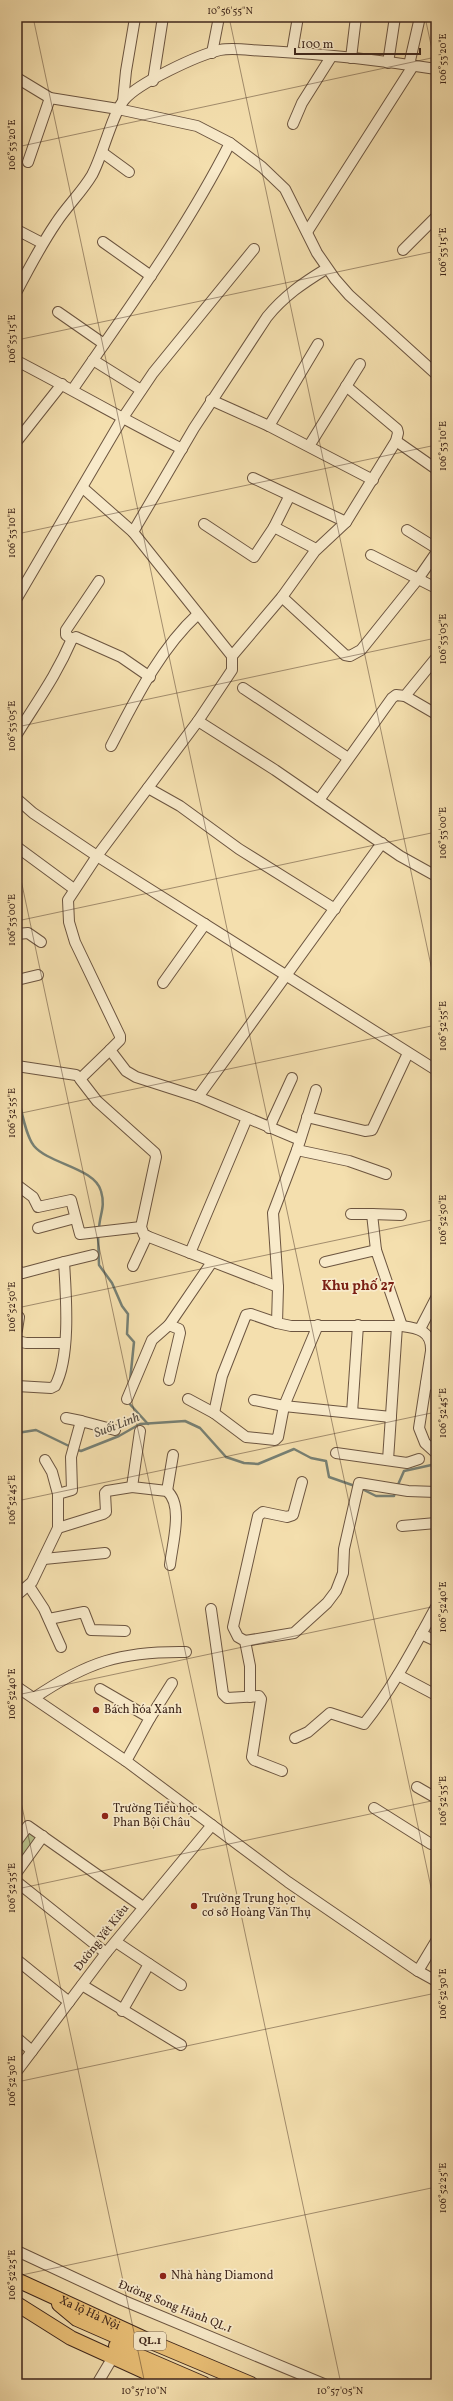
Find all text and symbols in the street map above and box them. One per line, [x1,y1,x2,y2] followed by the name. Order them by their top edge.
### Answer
[207,4,253,18] text: 10°56'55"N
[295,30,420,56] scale bar
[436,33,450,85] text: 106°53'20"E
[301,37,334,53] text: 100 m
[5,119,19,171] text: 106°53'20"E
[436,228,450,276] text: 106°53'15"E
[5,315,19,363] text: 106°53'15"E
[436,421,450,471] text: 106°53'10"E
[5,508,19,558] text: 106°53'10"E
[436,614,450,664] text: 106°53'05"E
[5,701,19,751] text: 106°53'05"E
[436,807,450,859] text: 106°53'00"E
[5,894,19,946] text: 106°53'00"E
[436,1001,450,1051] text: 106°52'55"E
[5,1088,19,1138] text: 106°52'55"E
[436,1195,450,1245] text: 106°52'50"E
[322,1277,395,1296] district label: Khu phố 27
[5,1282,19,1332] text: 106°52'50"E
[436,1388,450,1438] text: 106°52'45"E
[92,1409,143,1443] water label: Suối Linh
[5,1475,19,1525] text: 106°52'45"E
[436,1582,450,1633] text: 106°52'40"E
[5,1669,19,1720] text: 106°52'40"E
[104,1702,182,1718] place label: Bách hóa Xanh
[91,1705,101,1715] marker: Bách hóa Xanh
[436,1776,450,1826] text: 106°52'35"E
[113,1801,197,1831] place label: Trường Tiểu học Phan Bội Châu
[100,1811,110,1821] marker: Trường Tiểu học Phan Bội Châu
[5,1863,19,1913] text: 106°52'35"E
[202,1891,311,1921] place label: Trường Trung học cơ sở Hoàng Văn Thụ
[71,1901,133,1975] street label: Đường Yết Kiêu
[189,1901,199,1911] marker: Trường Trung học cơ sở Hoàng Văn Thụ
[436,1969,450,2019] text: 106°52'30"E
[5,2056,19,2106] text: 106°52'30"E
[436,2163,450,2213] text: 106°52'25"E
[5,2250,19,2300] text: 106°52'25"E
[171,2268,274,2284] place label: Nhà hàng Diamond
[158,2271,168,2281] marker: Nhà hàng Diamond
[116,2277,234,2337] street label: Đường Song Hành QL.1
[57,2293,123,2335] street label: Xa lộ Hà Nội
[134,2332,166,2350] road number: QL.1
[121,2384,167,2398] text: 10°57'10"N
[317,2384,364,2398] text: 10°57'05"N

